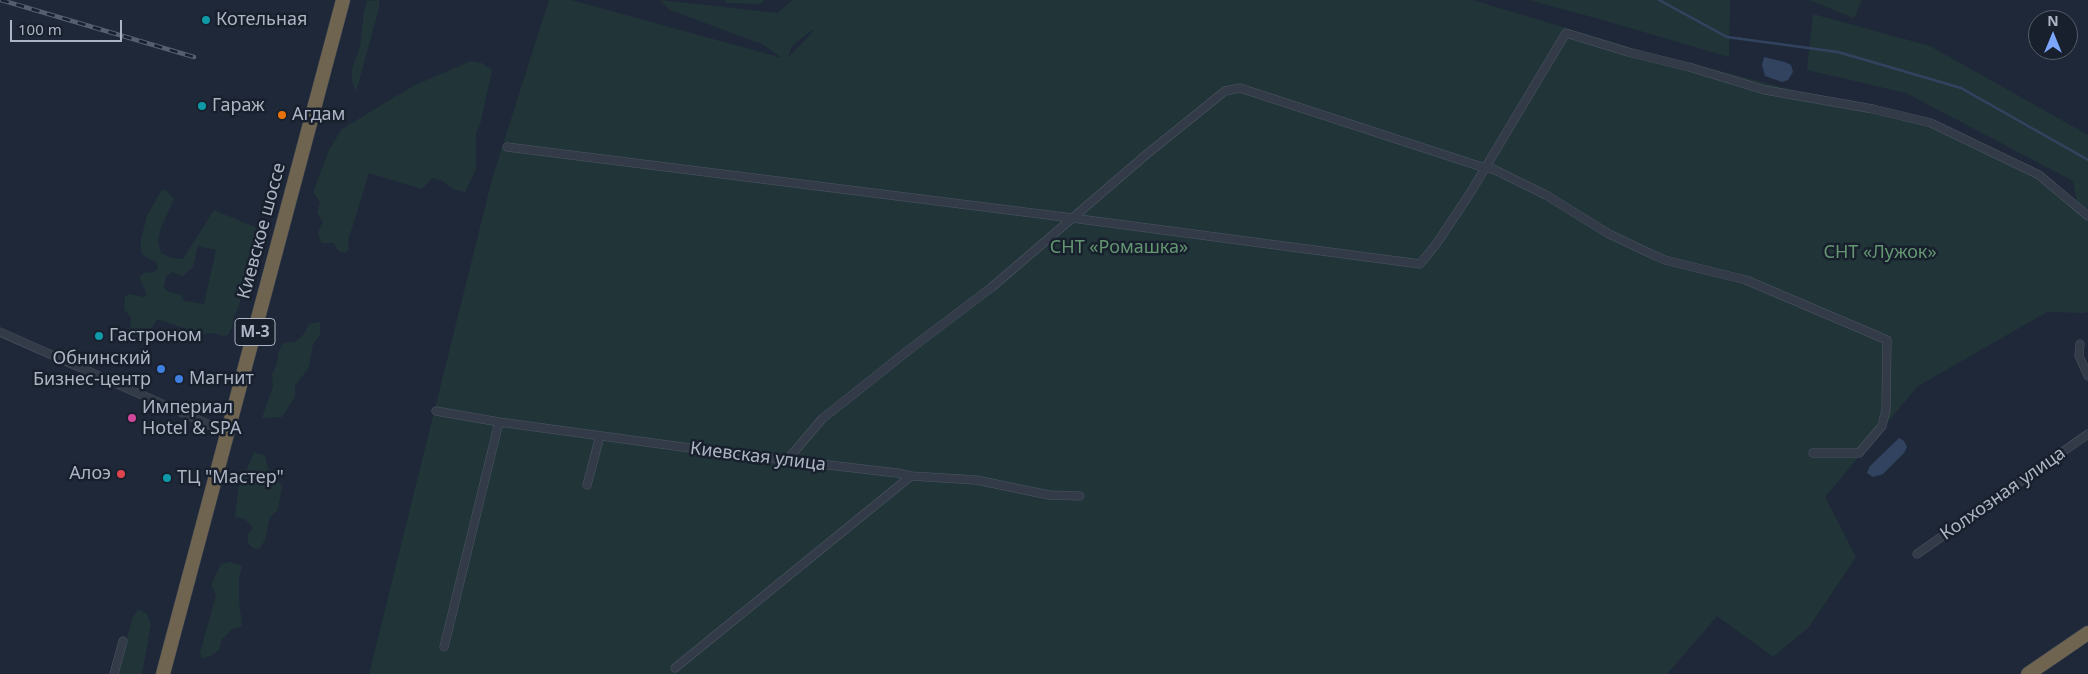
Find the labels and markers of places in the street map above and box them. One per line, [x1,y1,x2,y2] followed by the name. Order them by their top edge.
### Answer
[216,9,307,31] place label: Котельная
[200,14,212,26] marker: Котельная
[212,95,265,117] place label: Гараж
[196,100,208,112] marker: Гараж
[292,104,345,126] place label: Агдам
[276,109,288,121] marker: Агдам
[109,325,202,347] place label: Гастроном
[93,330,105,342] marker: Гастроном
[33,348,151,390] place label: Обнинский Бизнес-центр
[155,363,167,375] marker: Обнинский Бизнес-центр
[189,368,254,390] place label: Магнит
[173,373,185,385] marker: Магнит
[142,397,241,439] place label: Империал Hotel & SPA
[126,412,138,424] marker: Империал Hotel & SPA
[69,463,111,485] place label: Алоэ
[177,467,284,489] place label: ТЦ "Мастер"
[115,468,127,480] marker: Алоэ
[161,472,173,484] marker: ТЦ "Мастер"

